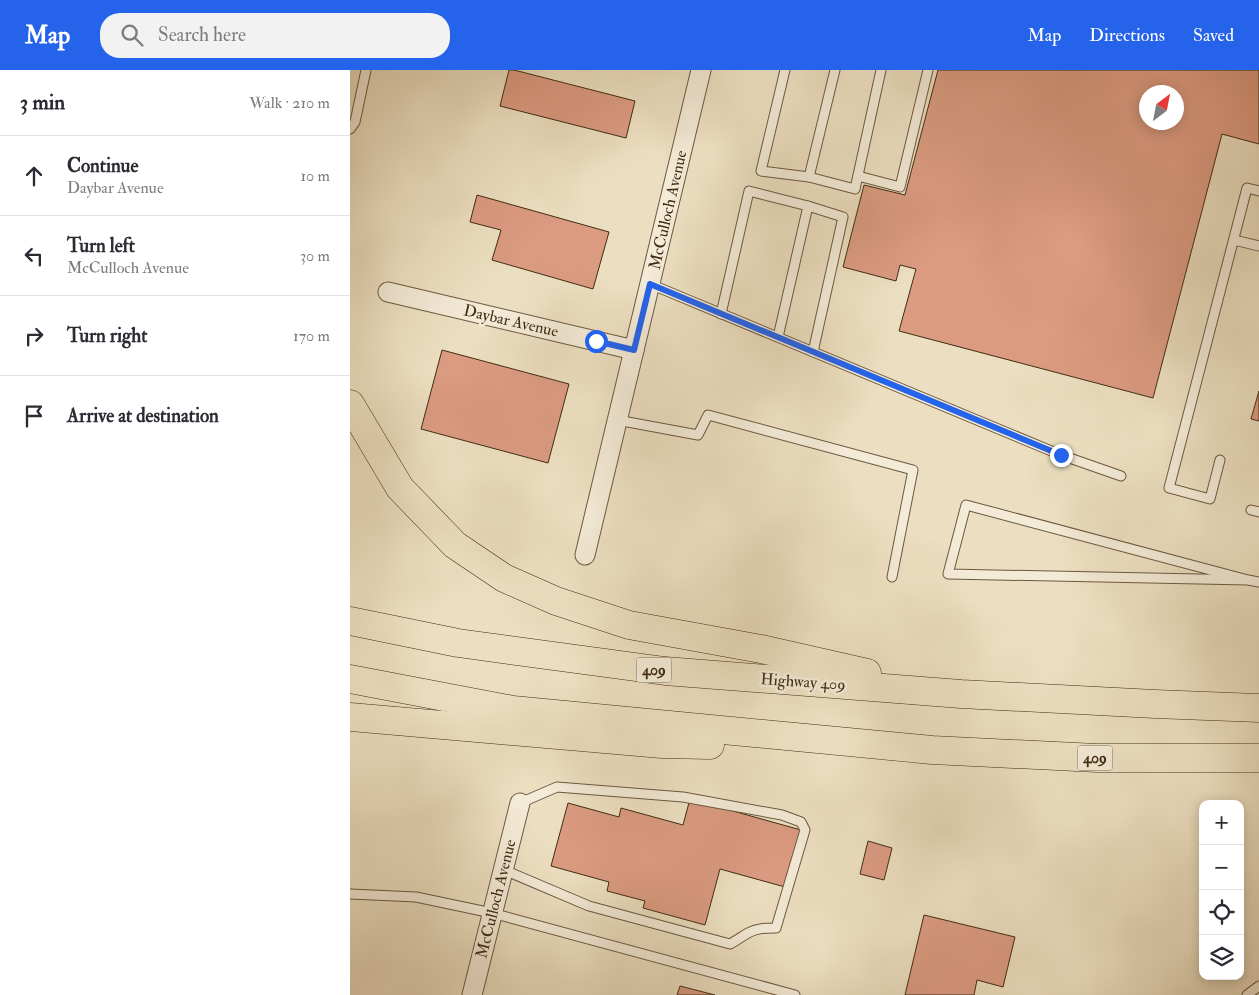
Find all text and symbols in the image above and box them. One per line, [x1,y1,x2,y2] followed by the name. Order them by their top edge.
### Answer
[100,13,450,58] search box
[25,20,70,51] text: Map
[118,21,146,49] icon: search
[158,23,246,47] text: Search here
[1028,24,1061,47] text: Map
[1089,24,1165,47] text: Directions
[1193,24,1234,47] text: Saved
[1139,85,1184,130] north arrow
[20,89,65,116] text: 3 min
[249,93,330,113] text: Walk · 210 m
[645,148,692,272] street label: McCulloch Avenue
[67,154,138,178] text: Continue
[20,162,48,190] icon: ahead
[300,166,330,186] text: 10 m
[67,178,164,198] text: Daybar Avenue
[67,234,135,258] text: Turn left
[20,242,48,270] icon: left
[300,246,330,266] text: 30 m
[67,258,189,278] text: McCulloch Avenue
[462,300,561,342] street label: Daybar Avenue
[20,322,48,350] icon: right
[67,324,147,348] text: Turn right
[293,326,330,346] text: 170 m
[585,330,608,353] route start
[20,402,48,430] icon: arrive
[67,404,219,428] text: Arrive at destination
[1050,444,1073,467] route end
[636,658,672,682] road number: 409
[760,669,846,695] street label: Highway 409
[1078,746,1112,770] road number: 409
[1199,800,1244,980] map controls
[1199,800,1244,845] button: +
[472,837,521,961] street label: McCulloch Avenue
[1199,845,1244,890] button: −
[1199,890,1244,935] button: locate
[1199,935,1244,980] button: layers

